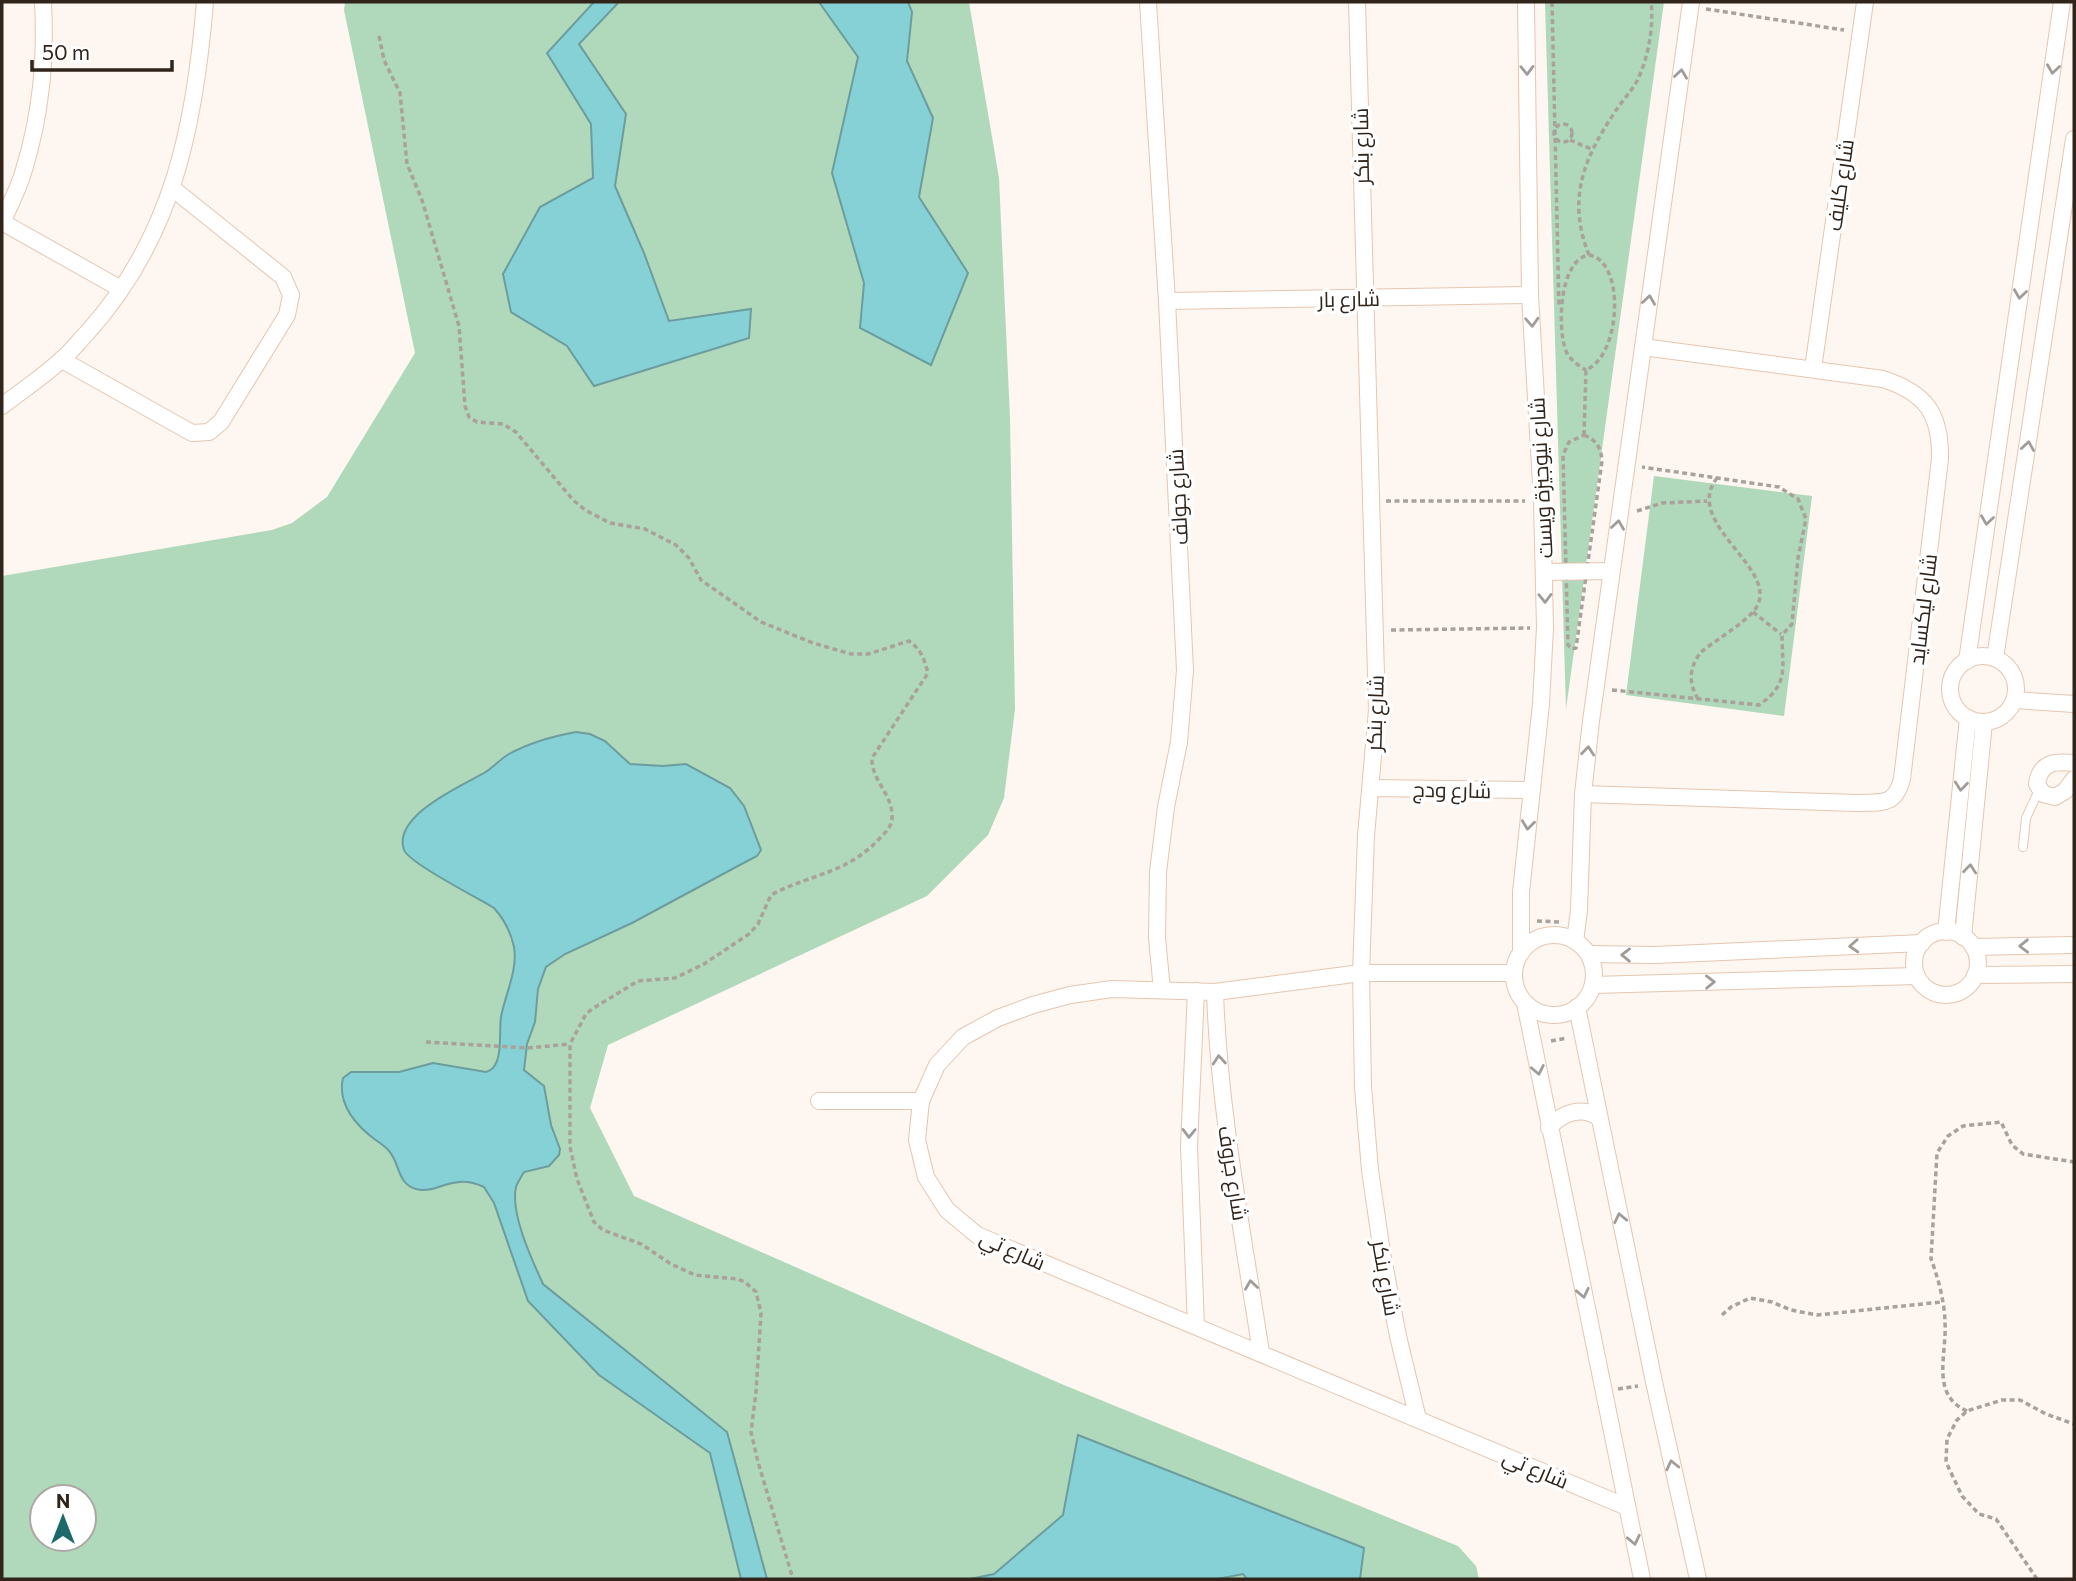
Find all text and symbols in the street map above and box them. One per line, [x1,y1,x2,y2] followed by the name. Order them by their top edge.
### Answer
[32,28,172,72] scale bar
[42,39,90,64] text: 50 m
[2045,63,2060,75] one-way arrow
[1519,65,1535,76] one-way arrow
[1673,69,1688,80] one-way arrow
[1347,107,1376,186] street label: شارع بنكر
[1820,137,1861,233] street label: شارع كليف
[1317,285,1380,314] street label: شارع بار
[2013,289,2028,300] one-way arrow
[1642,294,1657,306] one-way arrow
[1524,317,1539,328] one-way arrow
[1523,397,1560,559] street label: شارع نيوجيزة ويست
[2020,440,2035,452] one-way arrow
[1162,448,1195,546] street label: شارع جولف
[1980,514,1995,525] one-way arrow
[1610,519,1625,531] one-way arrow
[1903,552,1944,666] street label: شارع ليكسايد
[1537,593,1553,604] one-way arrow
[1360,674,1391,753] street label: شارع بنكر
[1580,745,1595,756] one-way arrow
[1413,776,1491,805] street label: شارع ودج
[1954,781,1969,792] one-way arrow
[1521,819,1536,831] one-way arrow
[1962,863,1977,874] one-way arrow
[2018,938,2029,953] one-way arrow
[1848,939,1859,954] one-way arrow
[1621,947,1631,963] one-way arrow
[1705,974,1716,989] one-way arrow
[1212,1054,1227,1065] one-way arrow
[1530,1064,1545,1076] one-way arrow
[1211,1124,1254,1223] street label: شارع جروف
[1181,1128,1197,1139] one-way arrow
[1614,1212,1629,1224] one-way arrow
[974,1224,1050,1279] street label: شارع تي
[1365,1237,1406,1318] street label: شارع بنكر
[1243,1279,1258,1291] one-way arrow
[1575,1287,1590,1299] one-way arrow
[1497,1443,1573,1498] street label: شارع تي
[1666,1459,1681,1471] one-way arrow
[28,1483,98,1553] north arrow
[56,1489,70,1512] text: N
[1625,1534,1640,1546] one-way arrow

